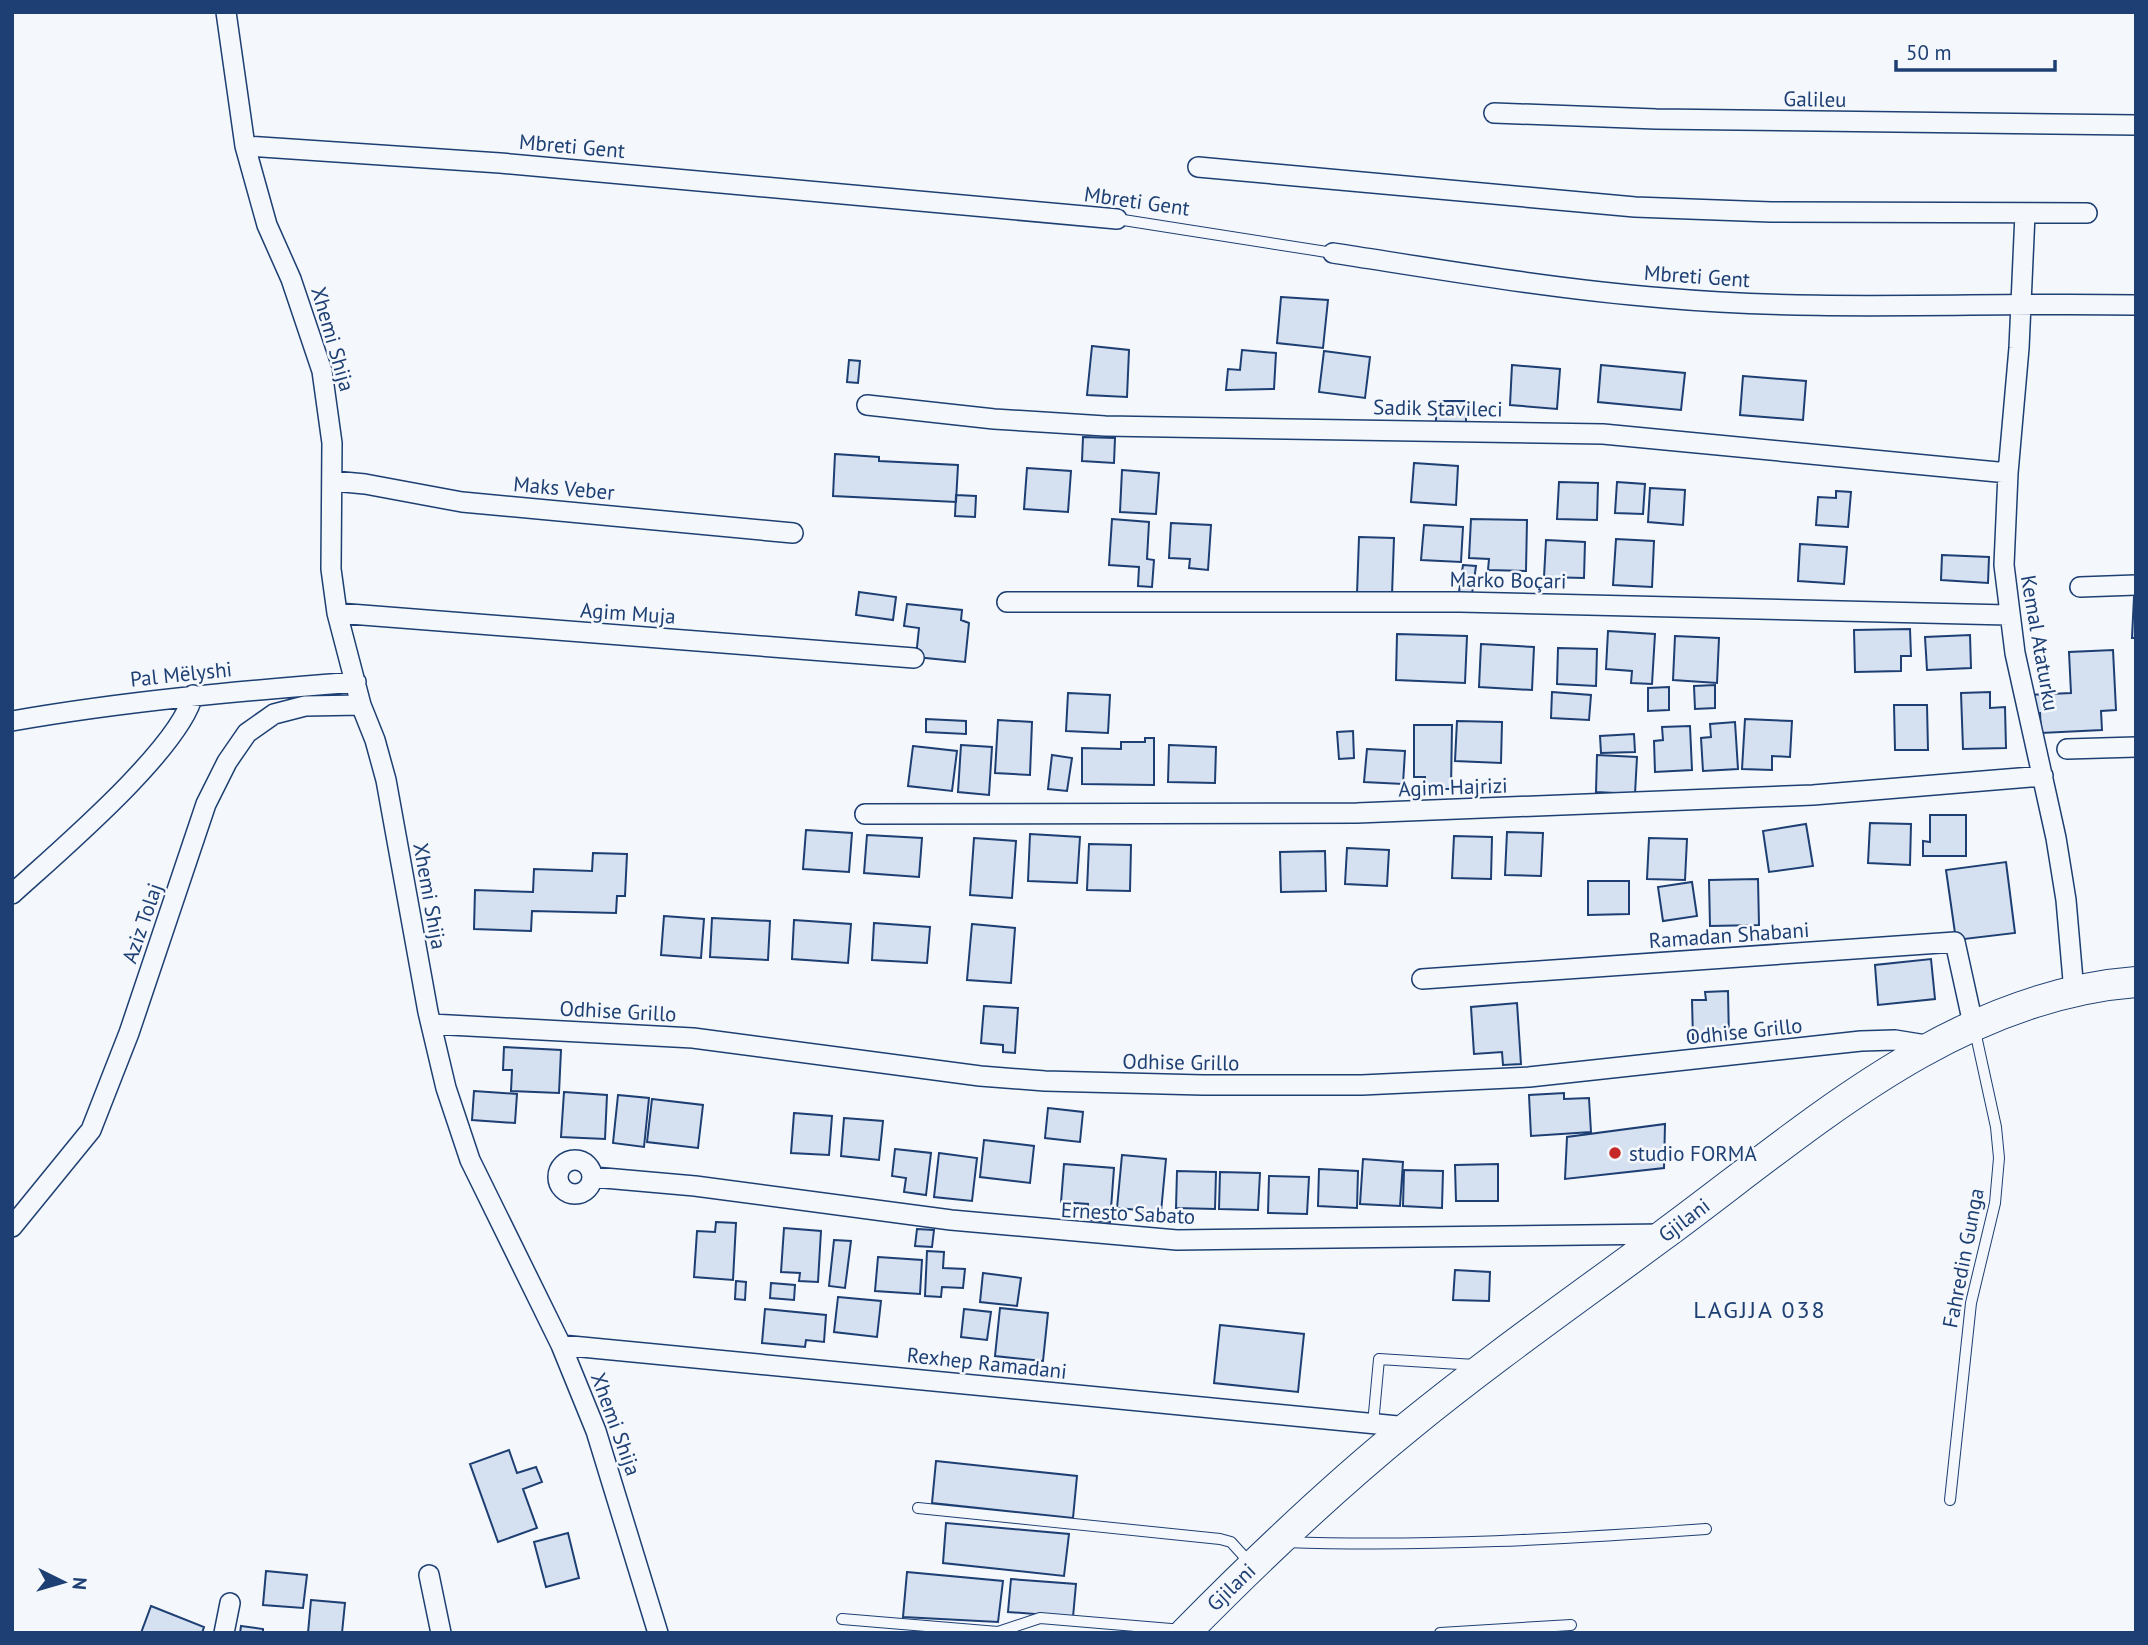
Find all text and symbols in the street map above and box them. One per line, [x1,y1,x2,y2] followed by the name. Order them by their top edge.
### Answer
[1896,28,2055,72] scale bar
[1906,39,1952,66] text: 50 m
[1783,85,1847,113] street label: Galileu
[518,128,626,164] street label: Mbreti Gent
[1083,180,1191,222] street label: Mbreti Gent
[1643,259,1751,293] street label: Mbreti Gent
[305,284,361,394] street label: Xhemi Shija
[1373,393,1503,423] street label: Sadik Stavileci
[512,470,616,506] street label: Maks Veber
[1449,565,1567,595] street label: Marko Boçari
[2015,573,2065,713] street label: Kemal Ataturku
[579,596,677,630] street label: Agim Muja
[129,655,233,693] street label: Pal Mëlyshi
[1398,772,1508,802] street label: Agim Hajrizi
[407,841,453,951] street label: Xhemi Shija
[116,879,168,967] street label: Aziz Tolaj
[1648,916,1810,954] street label: Ramadan Shabani
[559,994,677,1028] street label: Odhise Grillo
[1684,1011,1804,1051] street label: Odhise Grillo
[1122,1047,1240,1077] street label: Odhise Grillo
[1629,1140,1757,1167] place label: studio FORMA
[1607,1145,1623,1161] marker: studio FORMA
[1936,1186,1990,1330] street label: Fahredin Gunga
[1653,1192,1715,1248] street label: Gjilani
[1060,1196,1196,1230] street label: Ernesto Sabato
[1693,1294,1827,1325] district label: LAGJJA 038
[906,1341,1068,1385] street label: Rexhep Ramadani
[585,1369,647,1479] street label: Xhemi Shija
[28,1547,98,1617] north arrow
[1201,1557,1261,1617] street label: Gjilani
[67,1576,92,1591] text: N

